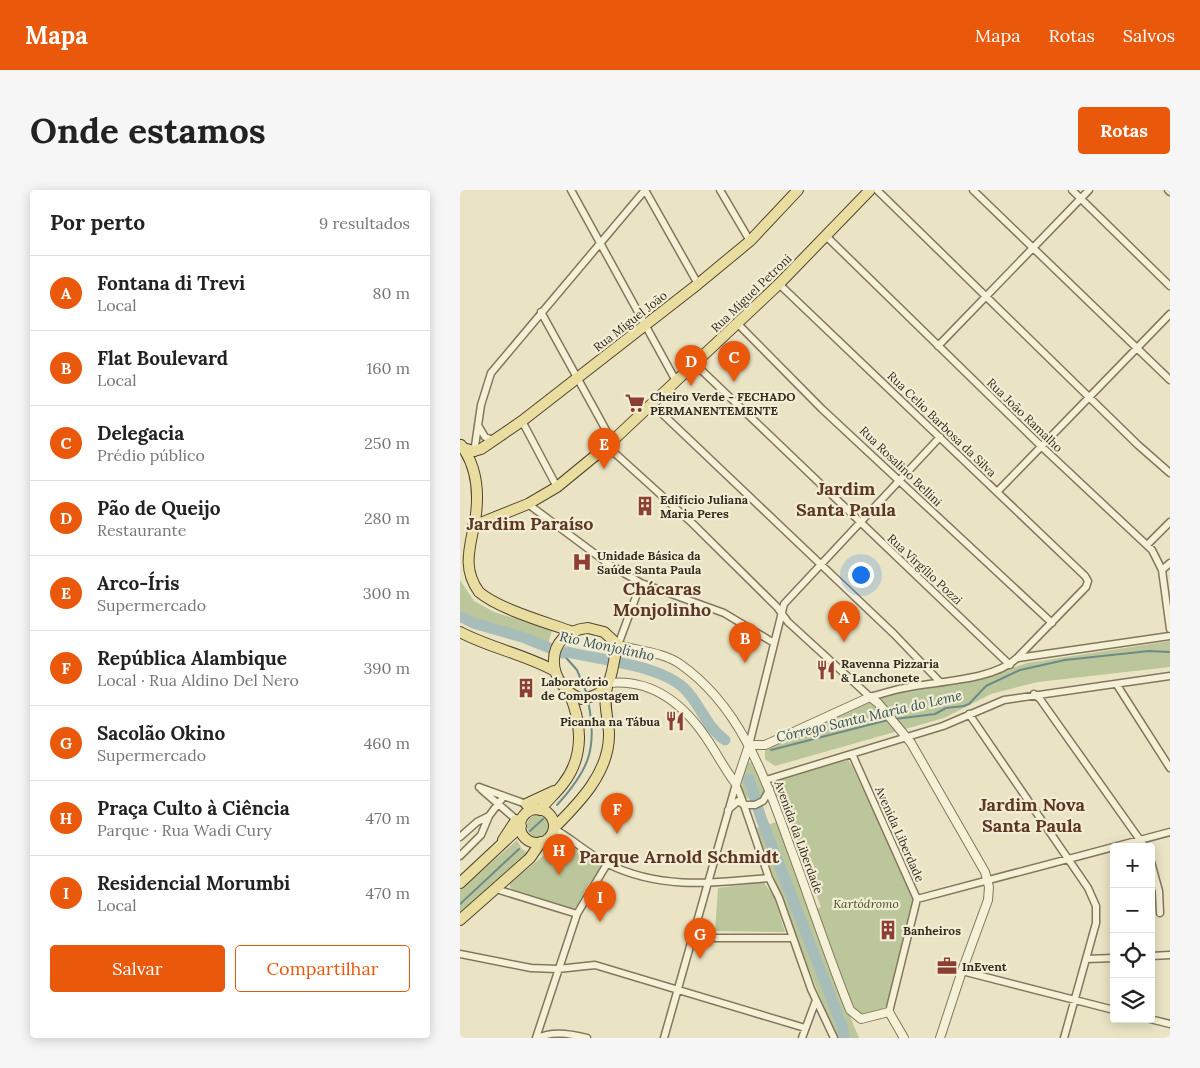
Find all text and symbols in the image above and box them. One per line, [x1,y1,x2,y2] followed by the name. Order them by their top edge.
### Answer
[25,20,88,51] text: Mapa
[975,24,1021,47] text: Mapa
[1049,24,1095,47] text: Rotas
[1123,24,1175,47] text: Salvos
[1078,107,1170,154] button: Rotas
[30,108,266,153] text: Onde estamos
[50,209,145,236] text: Por perto
[319,213,410,233] text: 9 resultados
[708,251,794,335] street label: Rua Miguel Petroni
[97,271,245,295] text: Fontana di Trevi
[61,283,71,303] text: A
[373,283,410,303] text: 80 m
[590,287,670,355] street label: Rua Miguel João
[97,295,137,315] text: Local
[718,341,750,382] pin: C
[675,345,707,386] pin: D
[97,346,228,370] text: Flat Boulevard
[61,358,71,378] text: B
[366,358,410,378] text: 160 m
[884,368,1000,480] street label: Rua Celio Barbosa da Silva
[97,370,137,390] text: Local
[984,375,1066,455] street label: Rua João Ramalho
[650,389,796,418] place label: Cheiro Verde - FECHADO PERMANENTEMENTE
[624,392,646,414] supermarket icon: Cheiro Verde - FECHADO PERMANENTEMENTE
[97,421,184,445] text: Delegacia
[857,423,945,509] street label: Rua Rosalino Bellini
[588,428,620,469] pin: E
[60,433,72,453] text: C
[364,433,410,453] text: 250 m
[97,445,205,465] text: Prédio público
[796,477,897,521] district label: Jardim Santa Paula
[660,492,749,521] place label: Edifício Juliana Maria Peres
[634,495,656,517] building icon: Edifício Juliana Maria Peres
[97,496,221,520] text: Pão de Queijo
[60,508,72,528] text: D
[364,508,410,528] text: 280 m
[467,512,593,535] district label: Jardim Paraíso
[97,520,186,540] text: Restaurante
[884,530,966,608] street label: Rua Virgílio Pozzi
[597,548,702,577] place label: Unidade Básica da Saúde Santa Paula
[571,551,593,573] hospital icon: Unidade Básica da Saúde Santa Paula
[848,562,874,588] your location
[97,571,179,595] text: Arco-Íris
[613,577,711,621] district label: Chácaras Monjolinho
[61,583,71,603] text: E
[363,583,410,603] text: 300 m
[97,595,206,615] text: Supermercado
[828,601,860,642] pin: A
[729,622,761,663] pin: B
[558,627,656,665] water label: Rio Monjolinho
[97,646,287,670] text: República Alambique
[841,656,940,685] place label: Ravenna Pizzaria & Lanchonete
[61,658,71,678] text: F
[363,658,410,678] text: 390 m
[815,659,837,681] restaurant icon: Ravenna Pizzaria & Lanchonete
[97,670,299,690] text: Local · Rua Aldino Del Nero
[541,674,639,703] place label: Laboratório de Compostagem
[515,677,537,699] building icon: Laboratório de Compostagem
[774,686,964,746] water label: Córrego Santa Maria do Leme
[664,710,686,732] restaurant icon: Picanha na Tábua
[560,714,661,729] place label: Picanha na Tábua
[97,721,225,745] text: Sacolão Okino
[60,733,72,753] text: G
[364,733,410,753] text: 460 m
[97,745,206,765] text: Supermercado
[771,777,827,896] street label: Avenida da Liberdade
[872,783,928,885] street label: Avenida Liberdade
[601,793,633,834] pin: F
[979,793,1086,837] district label: Jardim Nova Santa Paula
[97,796,290,820] text: Praça Culto à Ciência
[60,808,72,828] text: H
[366,808,410,828] text: 470 m
[97,820,272,840] text: Parque · Rua Wadi Cury
[543,834,575,875] pin: H
[1110,843,1155,1023] map controls
[1110,843,1155,888] button: +
[579,845,780,868] district label: Parque Arnold Schmidt
[97,871,290,895] text: Residencial Morumbi
[584,881,616,922] pin: I
[63,883,69,903] text: I
[366,883,410,903] text: 470 m
[1110,888,1155,933] button: −
[97,895,137,915] text: Local
[833,896,899,911] park label: Kartódromo
[684,918,716,959] pin: G
[877,919,899,941] building icon: Banheiros
[903,923,961,938] place label: Banheiros
[1110,933,1155,978] button: locate
[50,945,225,992] button: Salvar
[235,945,410,992] button: Compartilhar
[936,955,958,977] office icon: InEvent
[962,959,1008,974] place label: InEvent
[1110,978,1155,1023] button: layers

